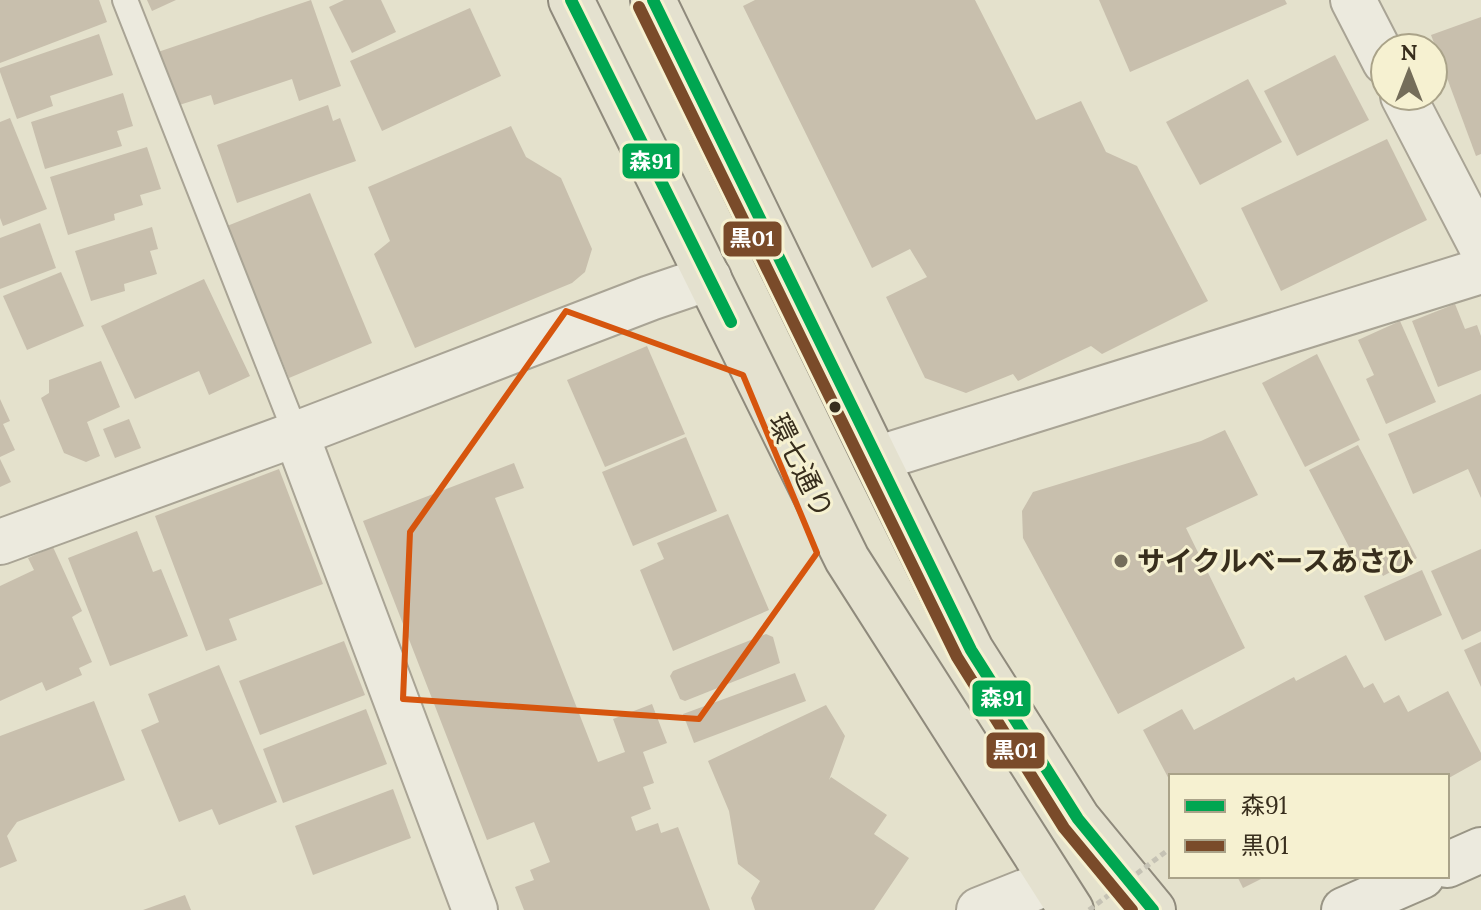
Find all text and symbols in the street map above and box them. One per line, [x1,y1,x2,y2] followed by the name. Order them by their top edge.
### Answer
[1369,32,1449,112] north arrow
[1400,38,1418,66] text: N
[621,142,681,180] line badge: 森91
[629,147,673,175] text: 森91
[722,220,783,258] line badge: 黒01
[730,224,775,252] text: 黒01
[827,399,843,415] unlabelled marker
[760,408,842,524] street label: 環七通り
[1137,543,1414,579] place label: サイクルベースあさひ
[1112,552,1130,570] marker: サイクルベースあさひ
[971,679,1032,718] line badge: 森91
[980,684,1024,712] text: 森91
[985,731,1046,770] line badge: 黒01
[993,736,1038,764] text: 黒01
[1169,774,1449,878] legend
[1241,790,1288,821] text: 森91
[1241,830,1289,861] text: 黒01

